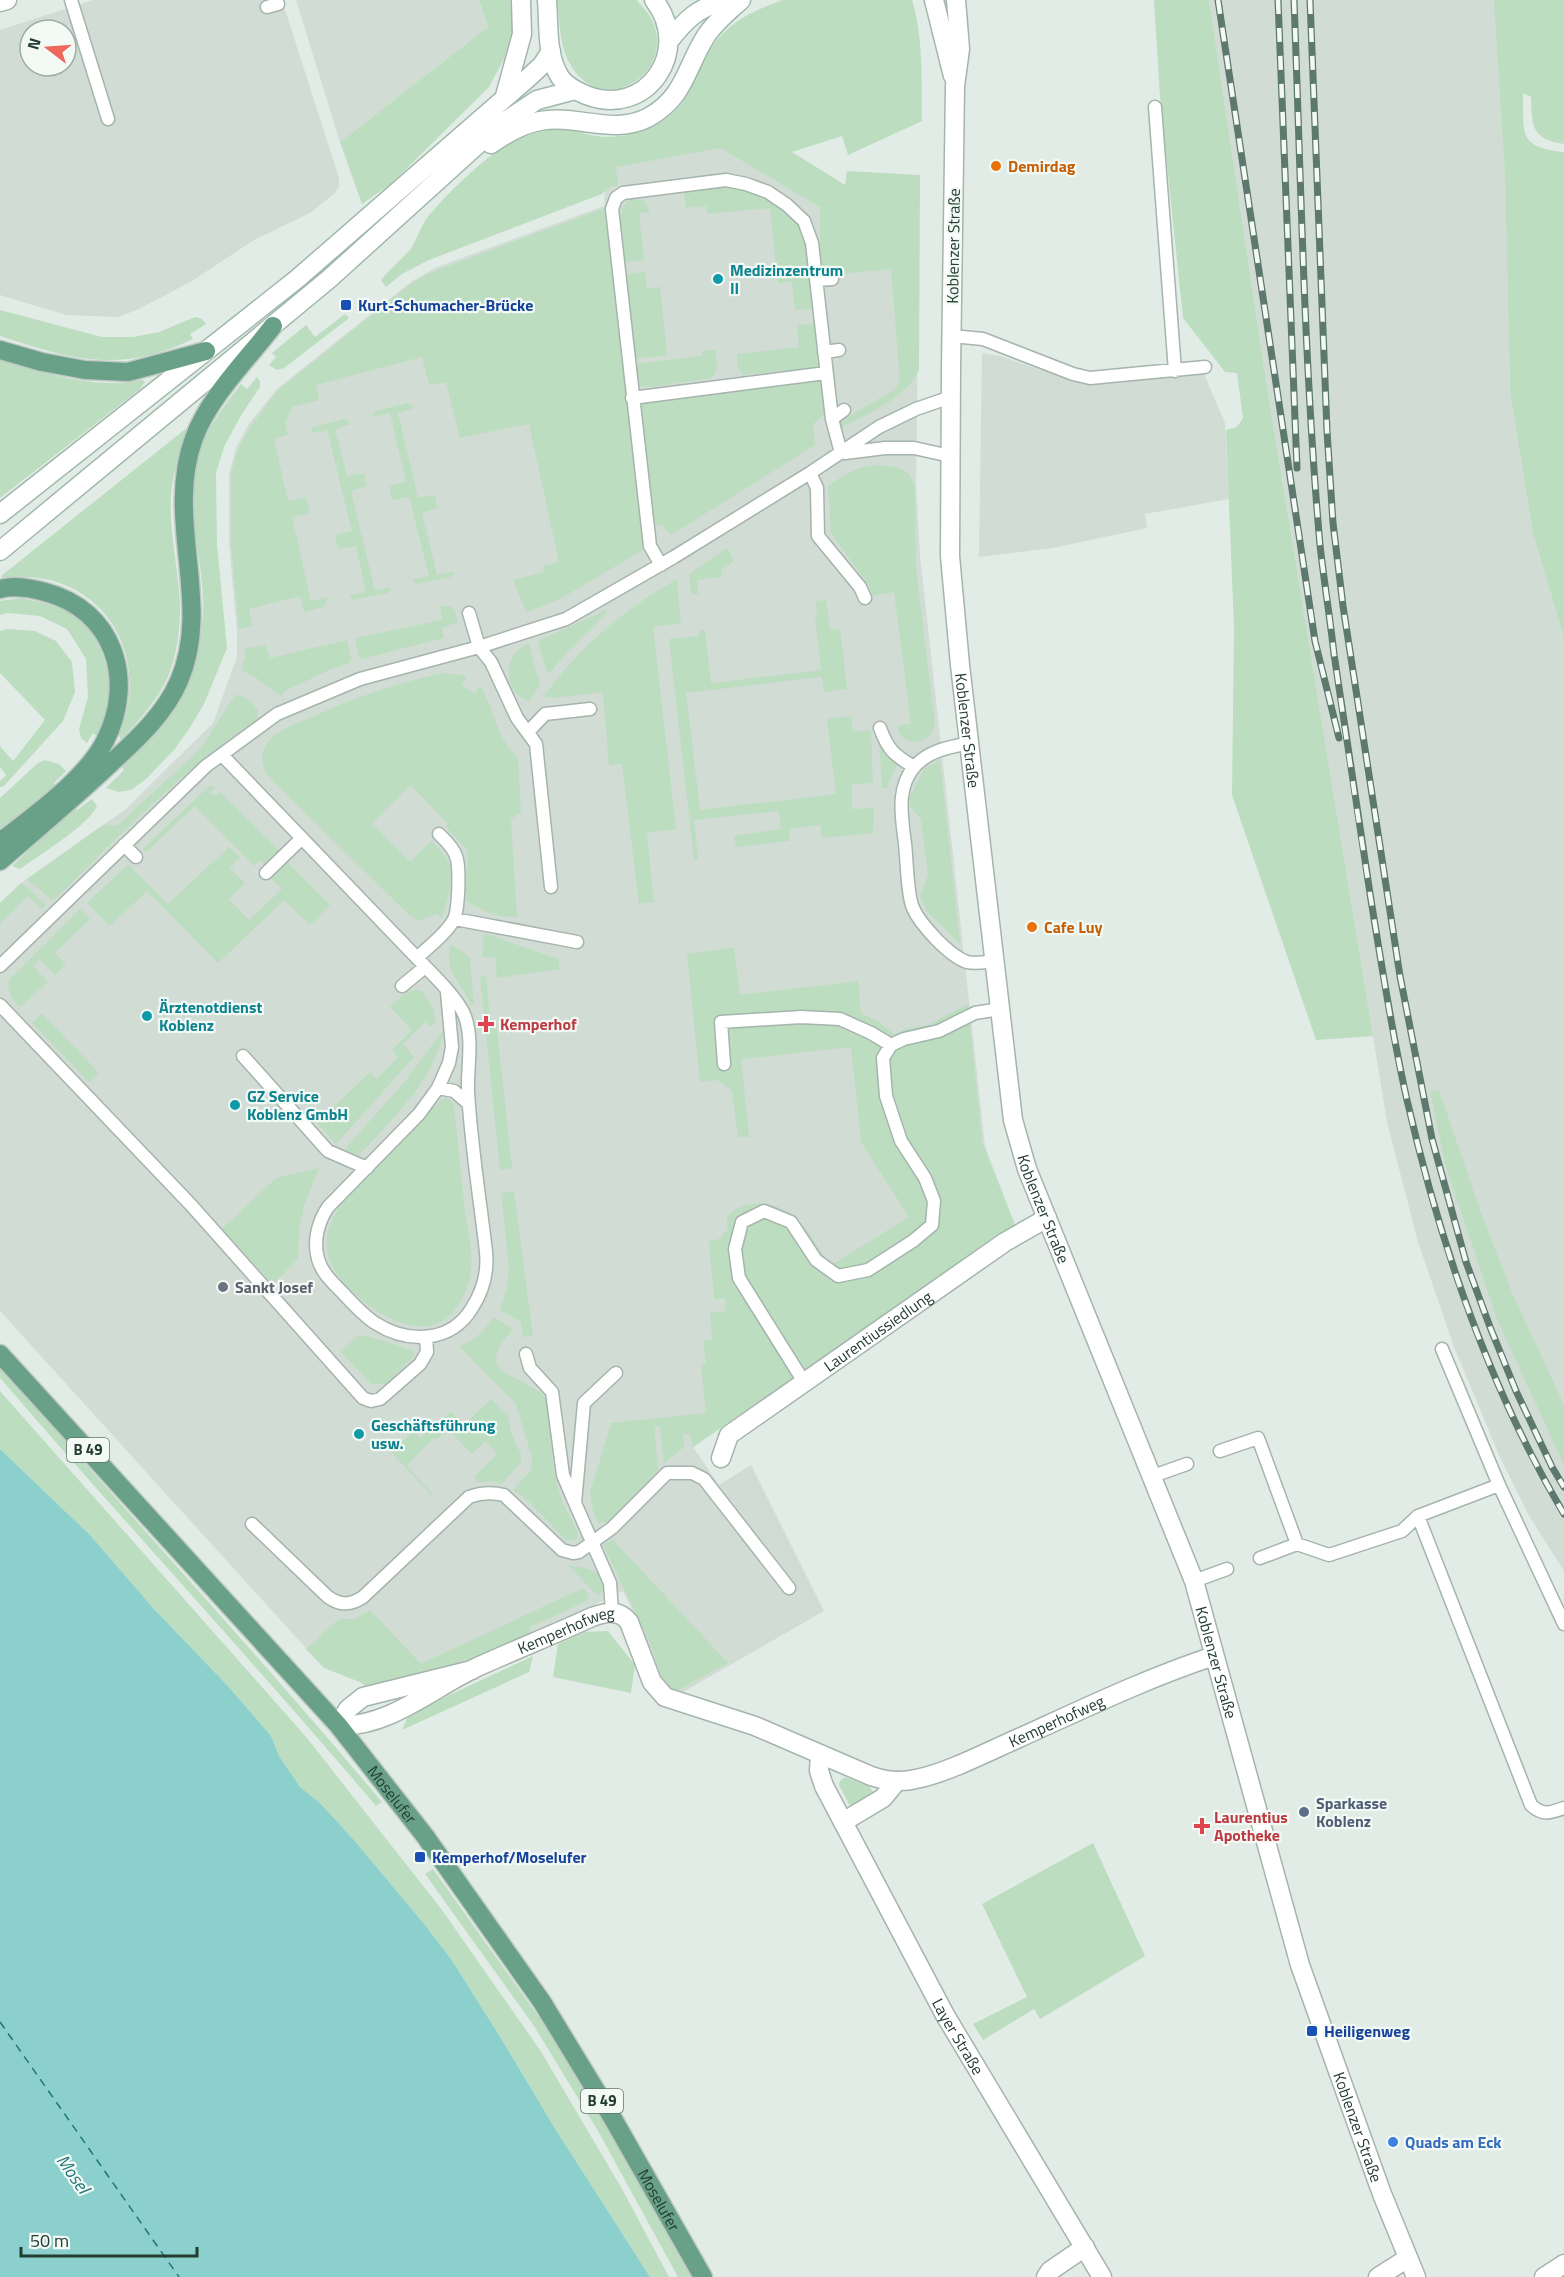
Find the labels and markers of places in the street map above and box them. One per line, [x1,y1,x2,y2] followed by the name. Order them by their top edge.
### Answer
[1008,154,1076,178] place label: Demirdag
[989,159,1003,173] marker: Demirdag
[730,258,843,300] place label: Medizinzentrum II
[711,272,725,286] marker: Medizinzentrum II
[358,293,533,317] place label: Kurt-Schumacher-Brücke
[339,298,353,312] marker: Kurt-Schumacher-Brücke
[1044,915,1103,939] place label: Cafe Luy
[1025,920,1039,934] marker: Cafe Luy
[159,995,262,1037] place label: Ärztenotdienst Koblenz
[140,1009,154,1023] marker: Ärztenotdienst Koblenz
[500,1012,577,1036] place label: Kemperhof
[477,1015,495,1033] marker: Kemperhof
[247,1084,348,1126] place label: GZ Service Koblenz GmbH
[228,1098,242,1112] marker: GZ Service Koblenz GmbH
[235,1275,313,1299] place label: Sankt Josef
[216,1280,230,1294] marker: Sankt Josef
[371,1413,496,1455] place label: Geschäftsführung usw.
[352,1427,366,1441] marker: Geschäftsführung usw.
[1316,1791,1387,1833] place label: Sparkasse Koblenz
[1214,1805,1288,1847] place label: Laurentius Apotheke
[1297,1805,1311,1819] marker: Sparkasse Koblenz
[1195,1819,1209,1833] marker: Laurentius Apotheke
[432,1845,587,1869] place label: Kemperhof/Moselufer
[413,1850,427,1864] marker: Kemperhof/Moselufer
[1324,2019,1410,2043] place label: Heiligenweg
[1305,2024,1319,2038] marker: Heiligenweg
[1405,2130,1502,2154] place label: Quads am Eck
[1386,2135,1400,2149] marker: Quads am Eck

